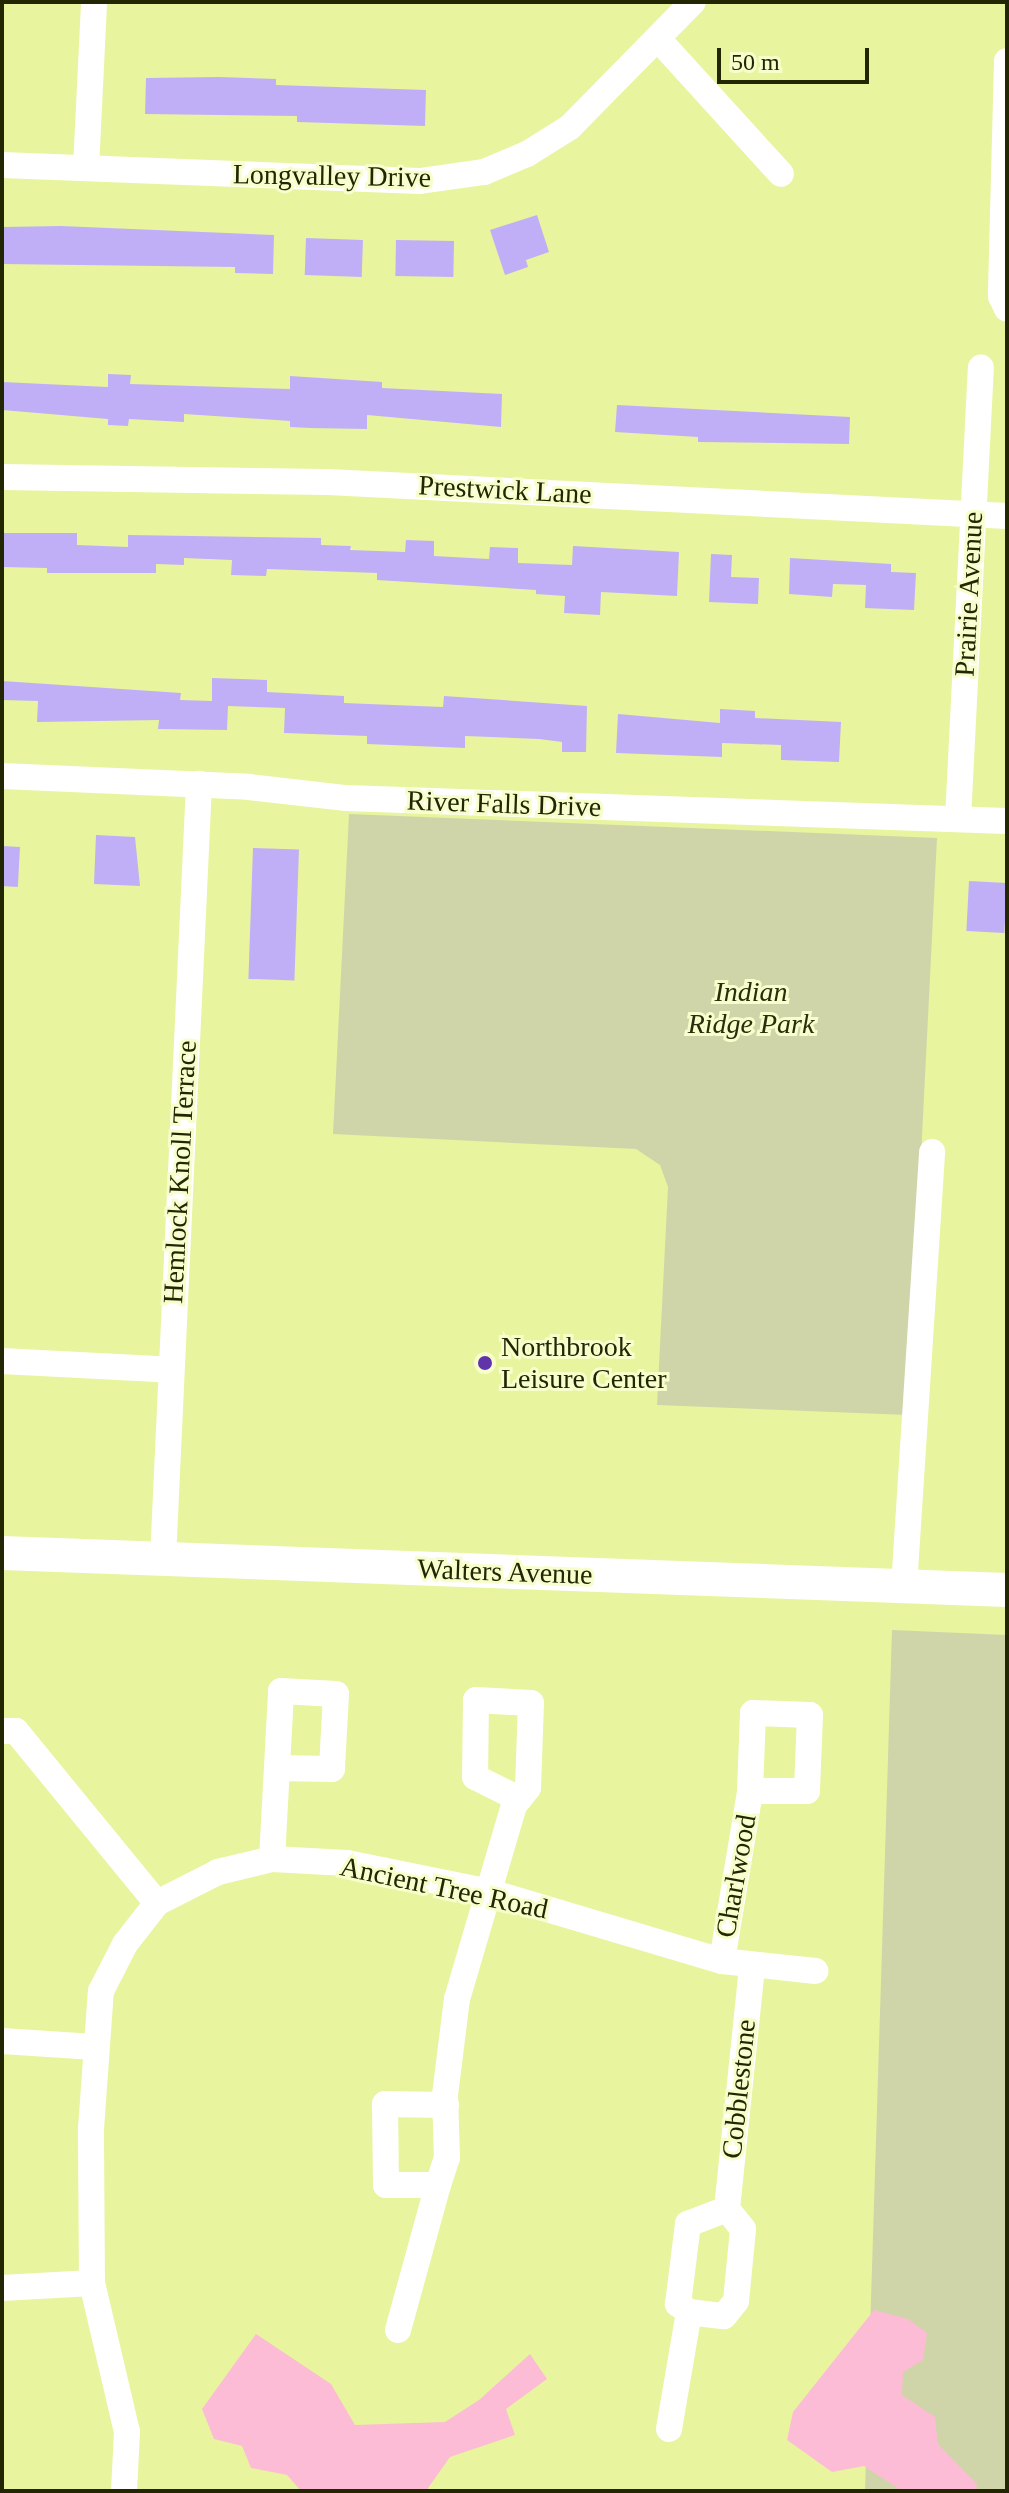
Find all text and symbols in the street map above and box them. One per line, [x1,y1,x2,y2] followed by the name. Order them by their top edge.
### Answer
[721,32,873,82] scale bar
[731,49,780,75] text: 50 m
[233,157,431,195] street label: Longvalley Drive
[418,469,592,511] street label: Prestwick Lane
[948,510,990,678] street label: Prairie Avenue
[406,784,602,824] street label: River Falls Drive
[688,975,814,1041] park label: Indian Ridge Park
[156,1039,204,1305] street label: Hemlock Knoll Terrace
[501,1330,667,1396] place label: Northbrook Leisure Center
[476,1354,494,1372] marker: Northbrook Leisure Center
[416,1552,594,1592] street label: Walters Avenue
[709,1812,763,1940] street label: Charlwood
[337,1850,551,1926] street label: Ancient Tree Road
[715,2018,763,2160] street label: Cobblestone

